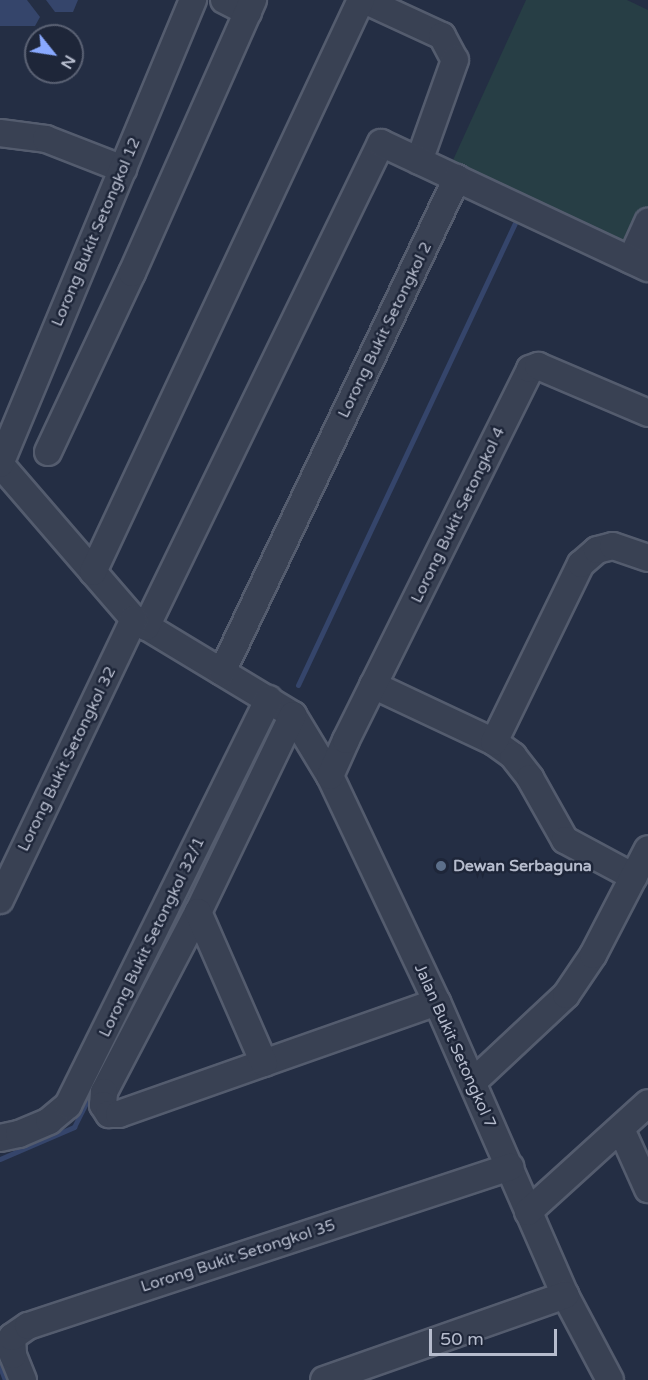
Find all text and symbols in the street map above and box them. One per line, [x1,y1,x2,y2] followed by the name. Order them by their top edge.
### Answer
[24,24,84,84] north arrow
[56,51,80,73] text: N
[47,135,145,329] street label: Lorong Bukit Setongkol 12
[334,239,436,421] street label: Lorong Bukit Setongkol 2
[407,424,509,606] street label: Lorong Bukit Setongkol 4
[14,663,120,855] street label: Lorong Bukit Setongkol 32
[95,834,209,1040] street label: Lorong Bukit Setongkol 32/1
[453,856,592,876] place label: Dewan Serbaguna
[434,859,448,873] marker: Dewan Serbaguna
[410,961,500,1131] street label: Jalan Bukit Setongkol 7
[138,1215,338,1297] street label: Lorong Bukit Setongkol 35
[432,1317,560,1355] scale bar
[440,1328,484,1350] text: 50 m

